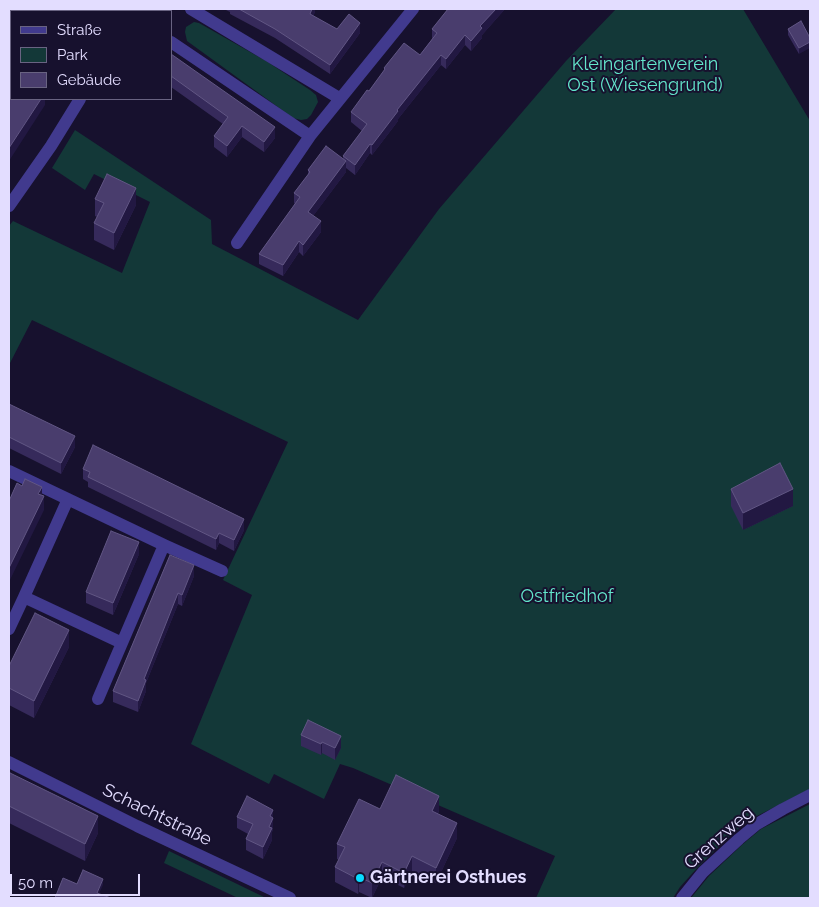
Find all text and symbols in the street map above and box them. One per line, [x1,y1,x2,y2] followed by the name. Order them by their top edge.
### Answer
[10,10,172,100] legend
[57,21,101,39] text: Straße
[57,46,88,64] text: Park
[567,54,723,96] park label: Kleingartenverein Ost (Wiesengrund)
[57,71,121,89] text: Gebäude
[520,586,614,608] park label: Ostfriedhof
[99,779,215,851] street label: Schachtstraße
[680,802,758,874] street label: Grenzweg
[12,864,142,896] scale bar
[370,867,526,889] place label: Gärtnerei Osthues
[354,872,366,884] marker: Gärtnerei Osthues
[18,874,53,892] text: 50 m

